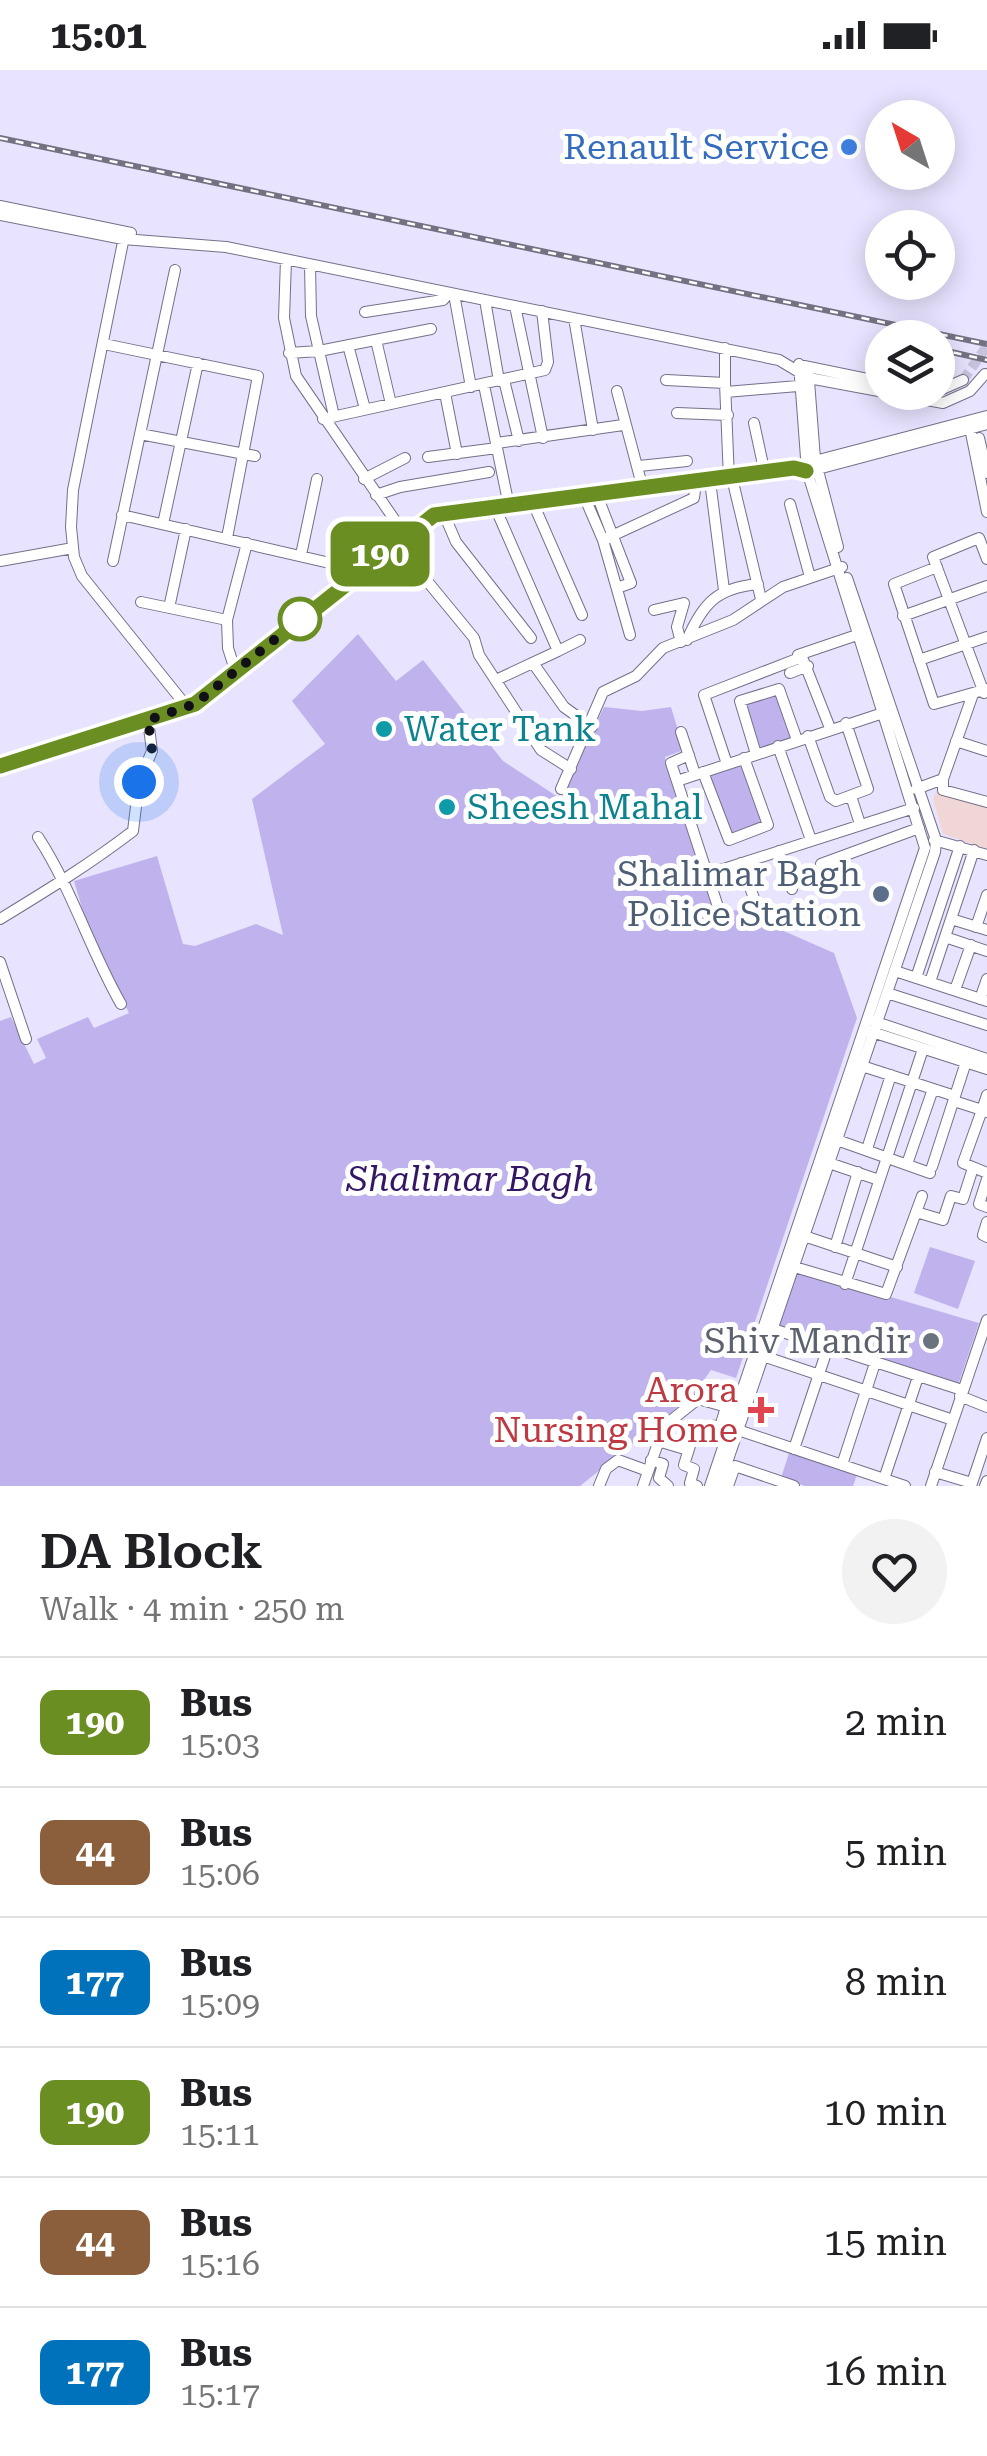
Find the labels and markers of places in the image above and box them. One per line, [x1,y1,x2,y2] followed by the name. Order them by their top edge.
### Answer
[563,127,829,168] place label: Renault Service
[838,136,860,158] marker: Renault Service
[279,598,321,640] unlabelled marker
[404,709,596,750] place label: Water Tank
[373,718,395,740] marker: Water Tank
[467,787,703,828] place label: Sheesh Mahal
[436,796,458,818] marker: Sheesh Mahal
[617,854,861,935] place label: Shalimar Bagh Police Station
[870,883,892,905] marker: Shalimar Bagh Police Station
[704,1321,911,1362] place label: Shiv Mandir
[920,1330,942,1352] marker: Shiv Mandir
[494,1370,738,1451] place label: Arora Nursing Home
[748,1397,774,1423] marker: Arora Nursing Home

